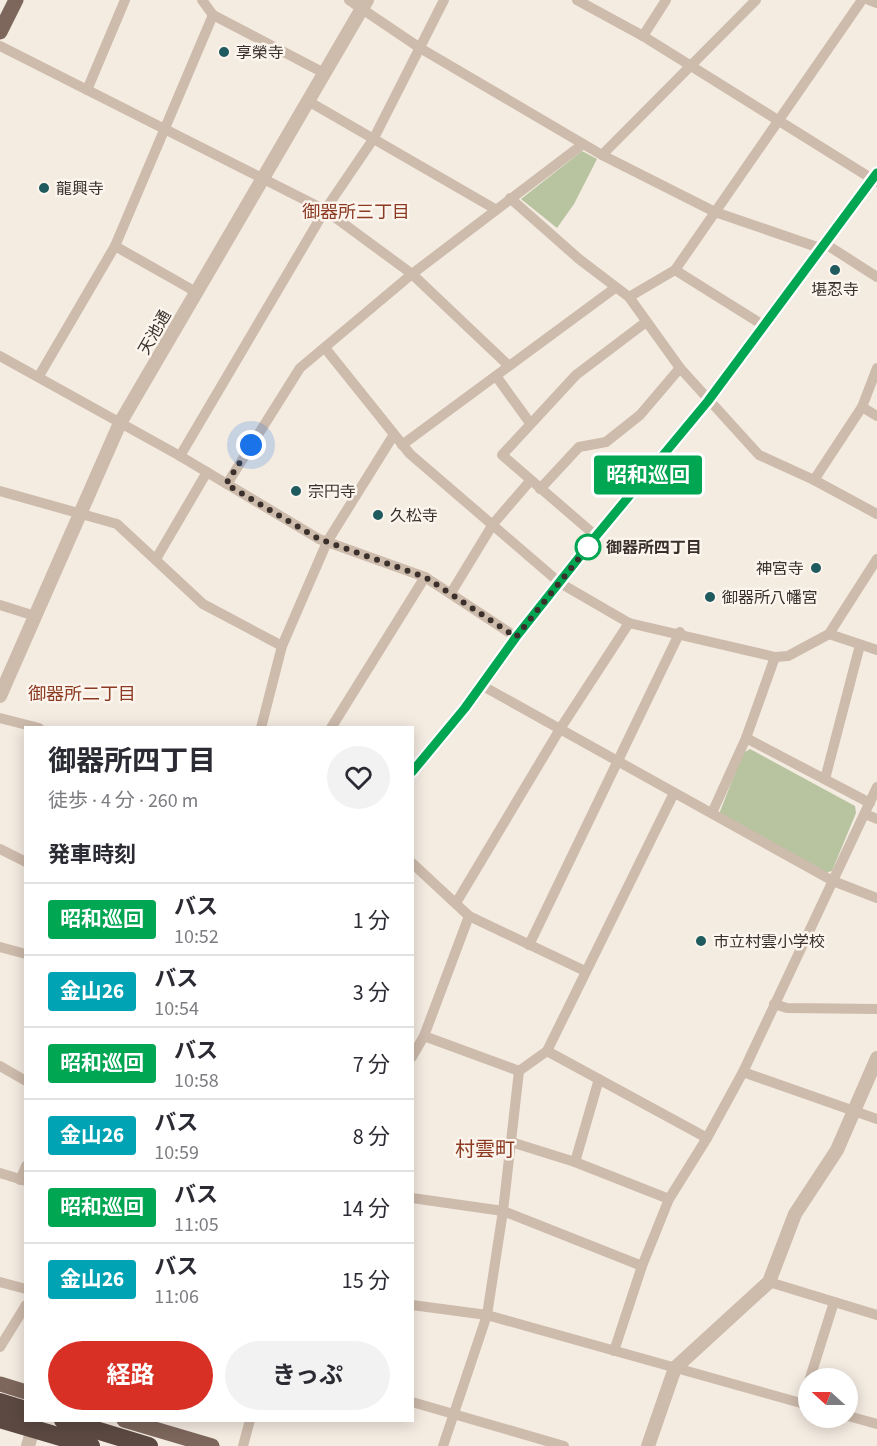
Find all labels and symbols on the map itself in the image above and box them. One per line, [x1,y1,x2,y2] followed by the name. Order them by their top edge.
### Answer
[236,42,284,64] place label: 享榮寺
[217,45,231,59] marker: 享榮寺
[56,178,104,200] place label: 龍興寺
[37,181,51,195] marker: 龍興寺
[302,200,410,225] district label: 御器所三丁目
[828,263,842,277] marker: 堪忍寺
[811,279,859,301] place label: 堪忍寺
[133,306,176,359] street label: 天池通
[236,430,266,460] your location
[606,456,690,494] line badge: 昭和巡回
[308,481,356,503] place label: 宗円寺
[289,484,303,498] marker: 宗円寺
[390,505,438,527] place label: 久松寺
[371,508,385,522] marker: 久松寺
[575,534,601,560] marker: 御器所四丁目
[606,537,702,559] place label: 御器所四丁目
[756,558,804,580] place label: 神宮寺
[809,561,823,575] marker: 神宮寺
[722,587,818,609] place label: 御器所八幡宮
[703,590,717,604] marker: 御器所八幡宮
[28,682,136,707] district label: 御器所二丁目
[713,931,825,953] place label: 市立村雲小学校
[694,934,708,948] marker: 市立村雲小学校
[455,1136,515,1164] district label: 村雲町
[798,1368,858,1428] north arrow

